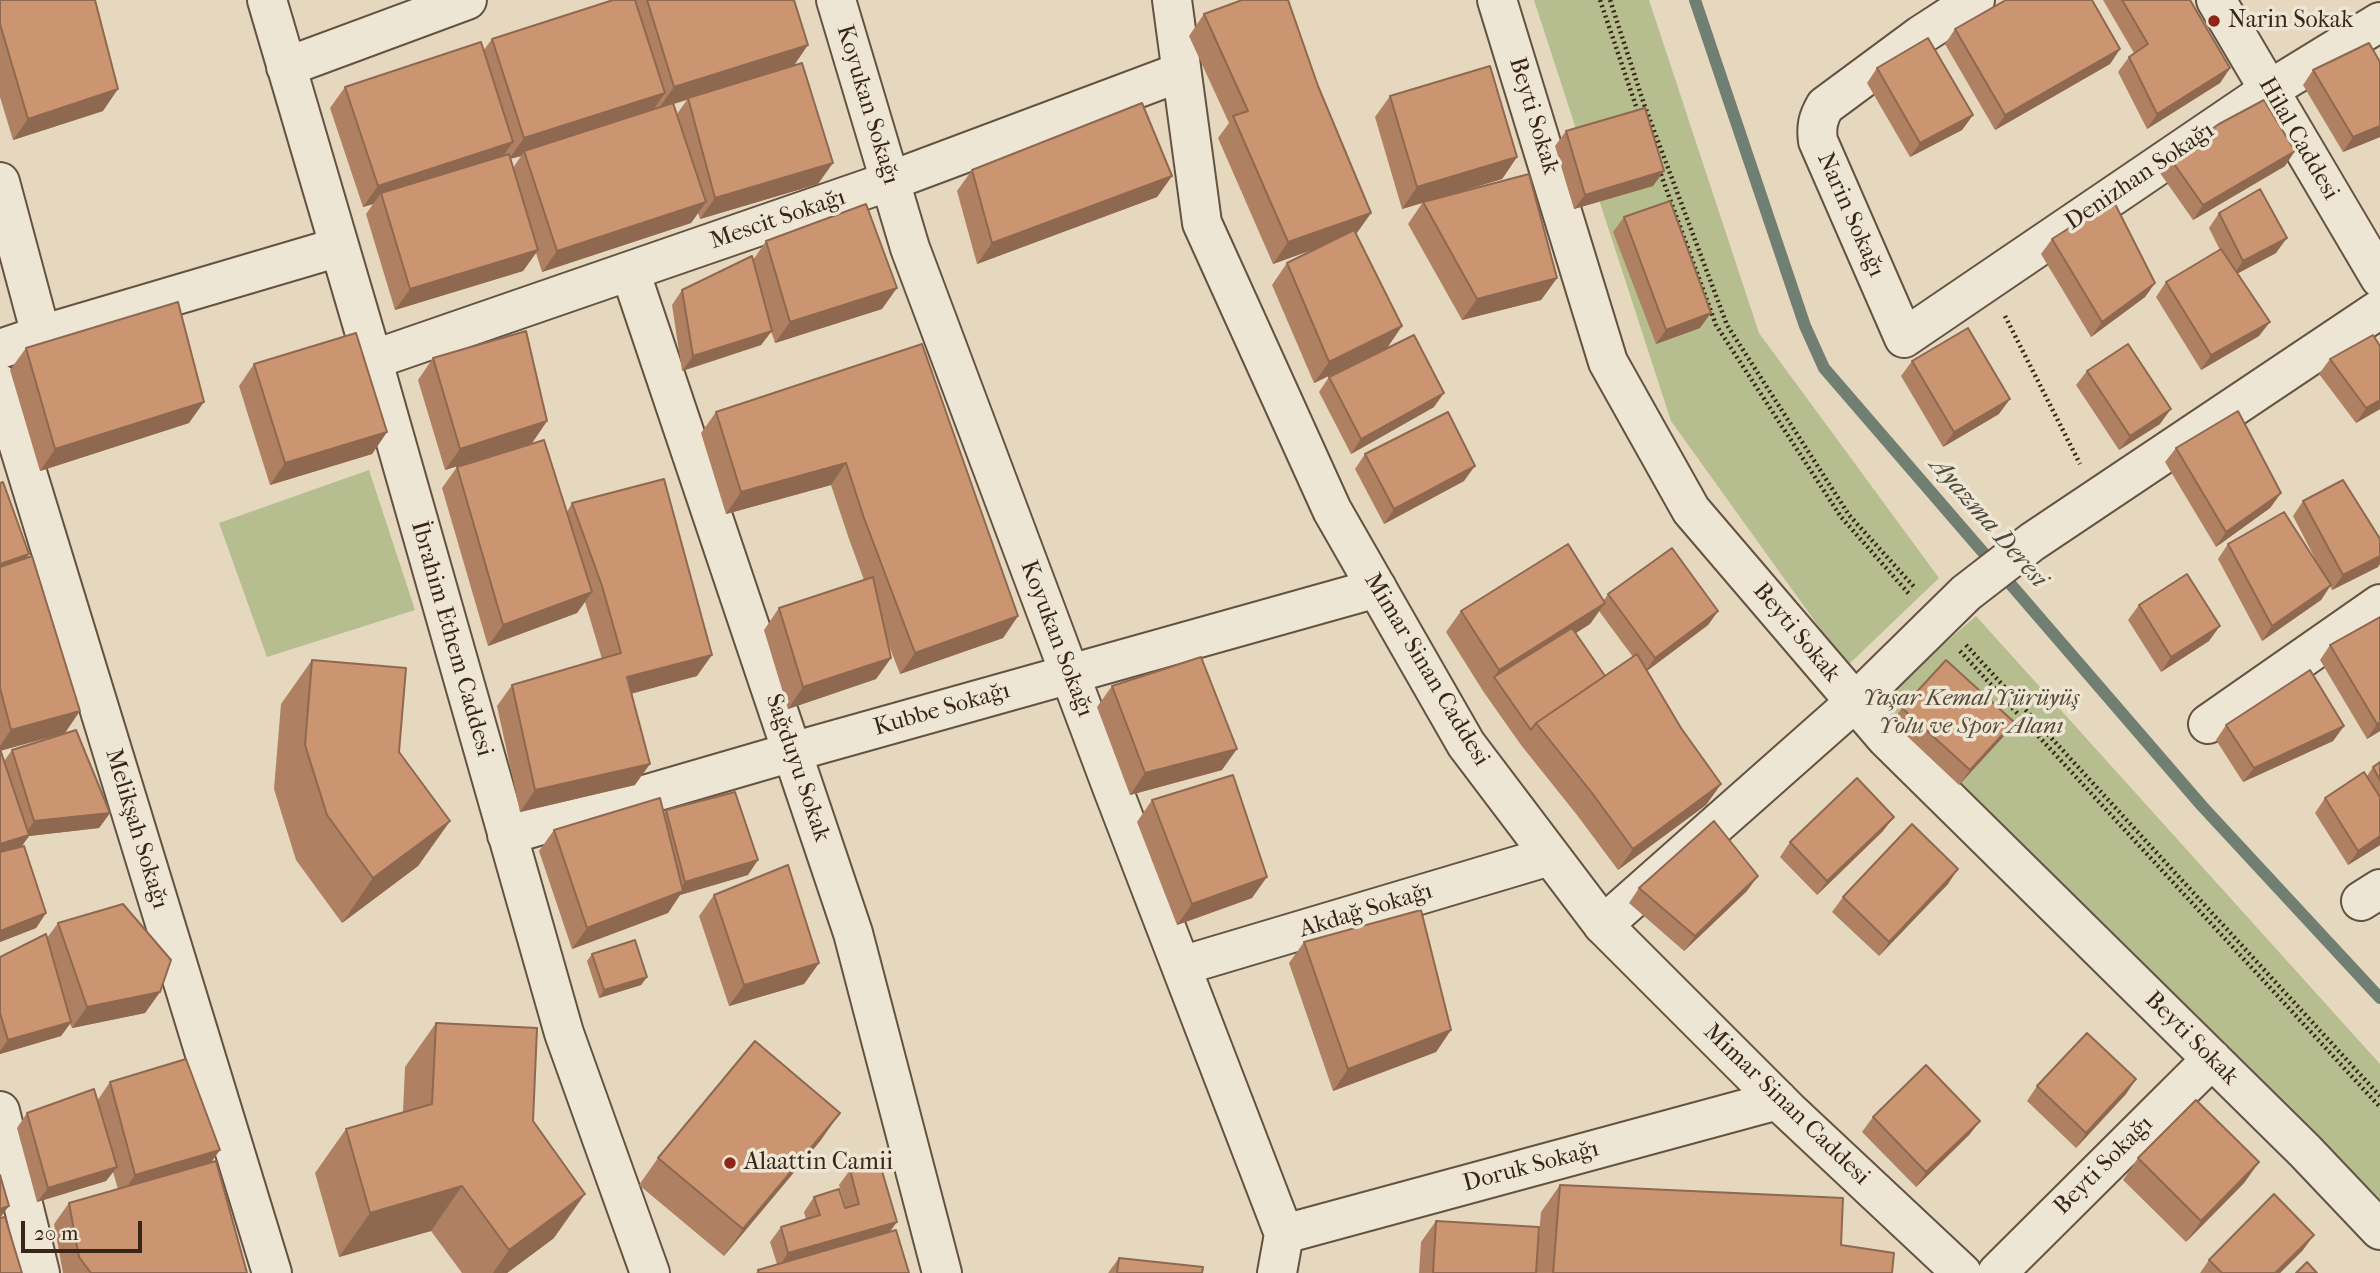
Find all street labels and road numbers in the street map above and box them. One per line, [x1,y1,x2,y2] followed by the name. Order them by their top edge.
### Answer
[829,22,905,188] street label: Koyukan Sokağı
[1502,54,1564,178] street label: Beyti Sokak
[2251,73,2345,205] street label: Hilal Caddesi
[2060,117,2220,237] street label: Denizhan Sokağı
[1810,148,1890,282] street label: Narin Sokağı
[706,183,850,257] street label: Mescit Sokağı
[404,518,498,760] street label: İbrahim Ethem Caddesi
[1013,557,1099,721] street label: Koyukan Sokağı
[1357,568,1495,772] street label: Mimar Sinan Caddesi
[1746,577,1846,689] street label: Beyti Sokak
[871,677,1013,743] street label: Kubbe Sokağı
[758,690,836,846] street label: Sağduyu Sokak
[98,745,174,913] street label: Melikşah Sokağı
[1296,877,1436,945] street label: Akdağ Sokağı
[2138,986,2244,1092] street label: Beyti Sokak
[1697,1018,1875,1192] street label: Mimar Sinan Caddesi
[2048,1110,2160,1222] street label: Beyti Sokağı
[1460,1135,1602,1199] street label: Doruk Sokağı

